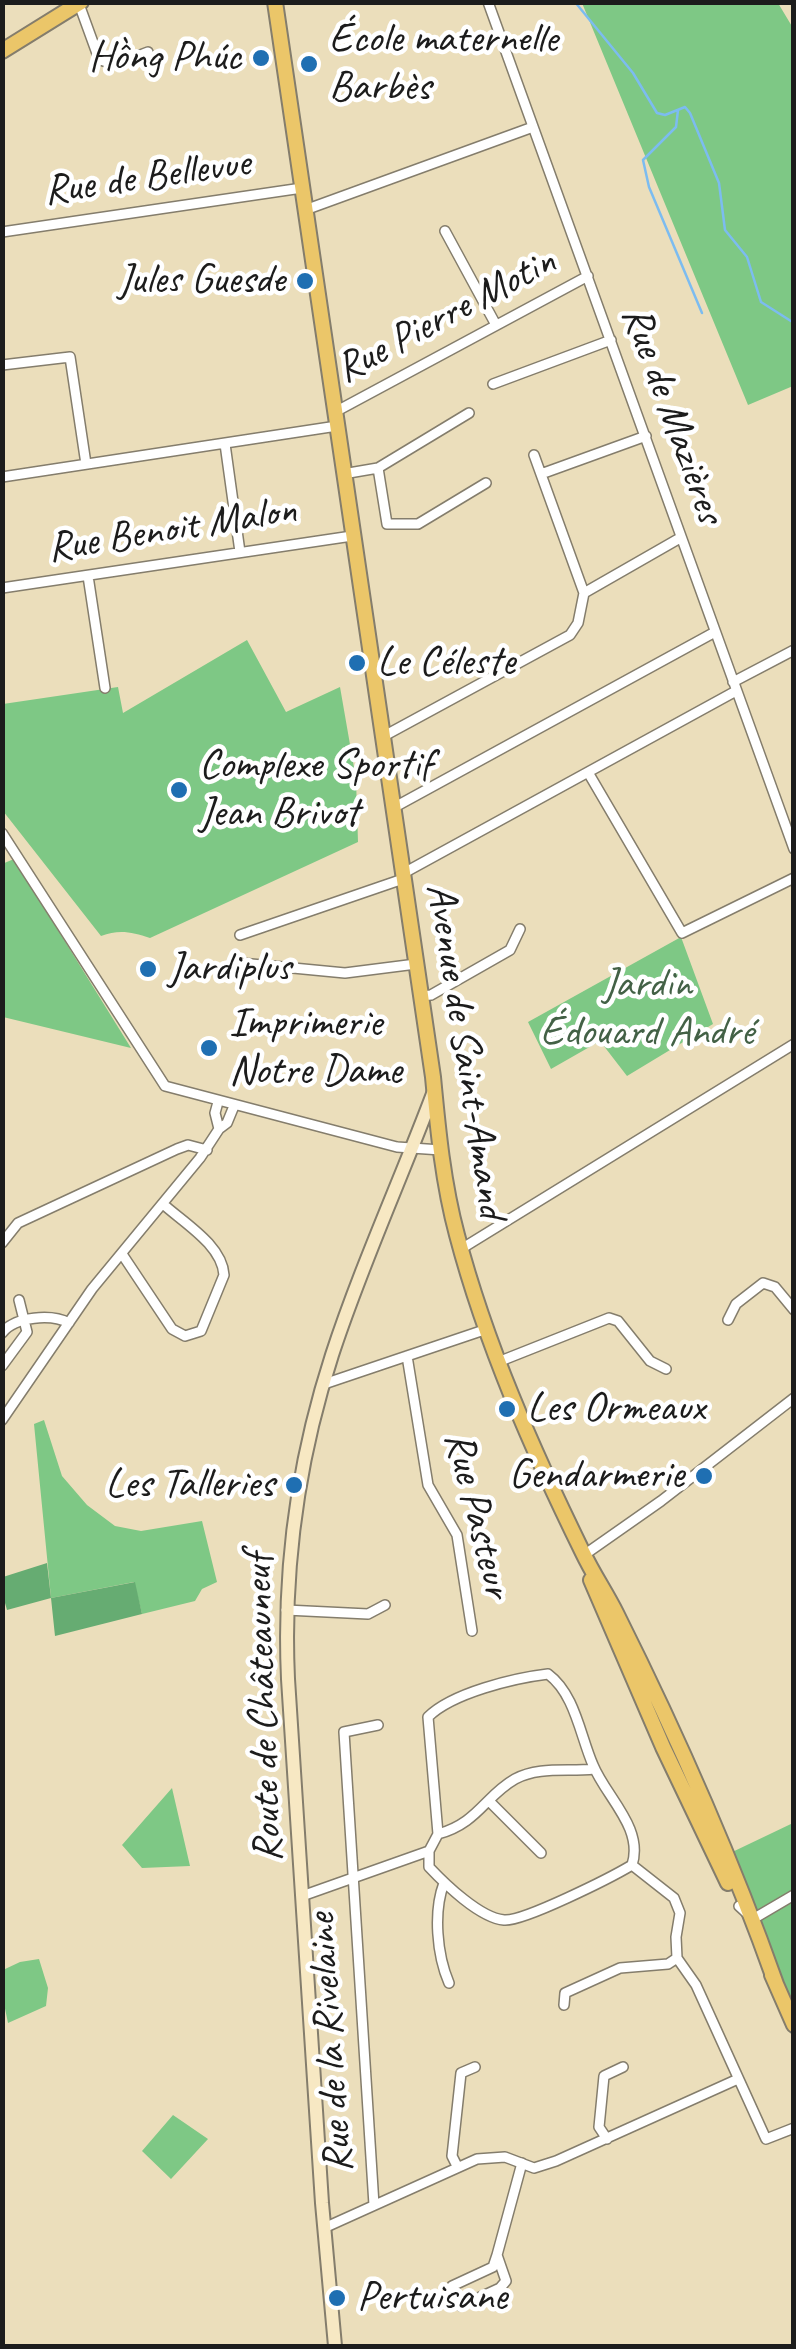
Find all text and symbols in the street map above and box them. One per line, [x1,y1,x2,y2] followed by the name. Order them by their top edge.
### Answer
[329,15,558,114] place label: École maternelle Barbès
[89,33,241,83] place label: Hồng Phúc
[250,47,272,69] marker: Hồng Phúc
[298,53,320,75] marker: École maternelle Barbès
[41,139,253,217] street label: Rue de Bellevue
[327,237,565,395] street label: Rue Pierre Motin
[118,256,285,306] place label: Jules Guesde
[294,270,316,292] marker: Jules Guesde
[609,300,735,530] street label: Rue de Mazières
[44,485,300,575] street label: Rue Benoit Malon
[377,638,515,688] place label: Le Céleste
[346,652,368,674] marker: Le Céleste
[199,741,432,839] place label: Complexe Sportif Jean Brivot
[168,779,190,801] marker: Complexe Sportif Jean Brivot
[414,880,516,1222] street label: Avenue de Saint-Amand
[168,944,291,994] place label: Jardiplus
[137,958,159,980] marker: Jardiplus
[540,960,754,1058] park label: Jardin Édouard André
[229,999,402,1098] place label: Imprimerie Notre Dame
[198,1037,220,1059] marker: Imprimerie Notre Dame
[527,1384,705,1434] place label: Les Ormeaux
[496,1398,518,1420] marker: Les Ormeaux
[432,1427,522,1603] street label: Rue Pasteur
[509,1451,684,1501] place label: Gendarmerie
[105,1460,274,1510] place label: Les Talleries
[693,1465,715,1487] marker: Gendarmerie
[283,1474,305,1496] marker: Les Talleries
[233,1553,295,1863] street label: Route de Châteauneuf
[297,1912,365,2174] street label: Rue de la Rivelaine
[357,2273,507,2323] place label: Pertuisane
[326,2287,348,2309] marker: Pertuisane

